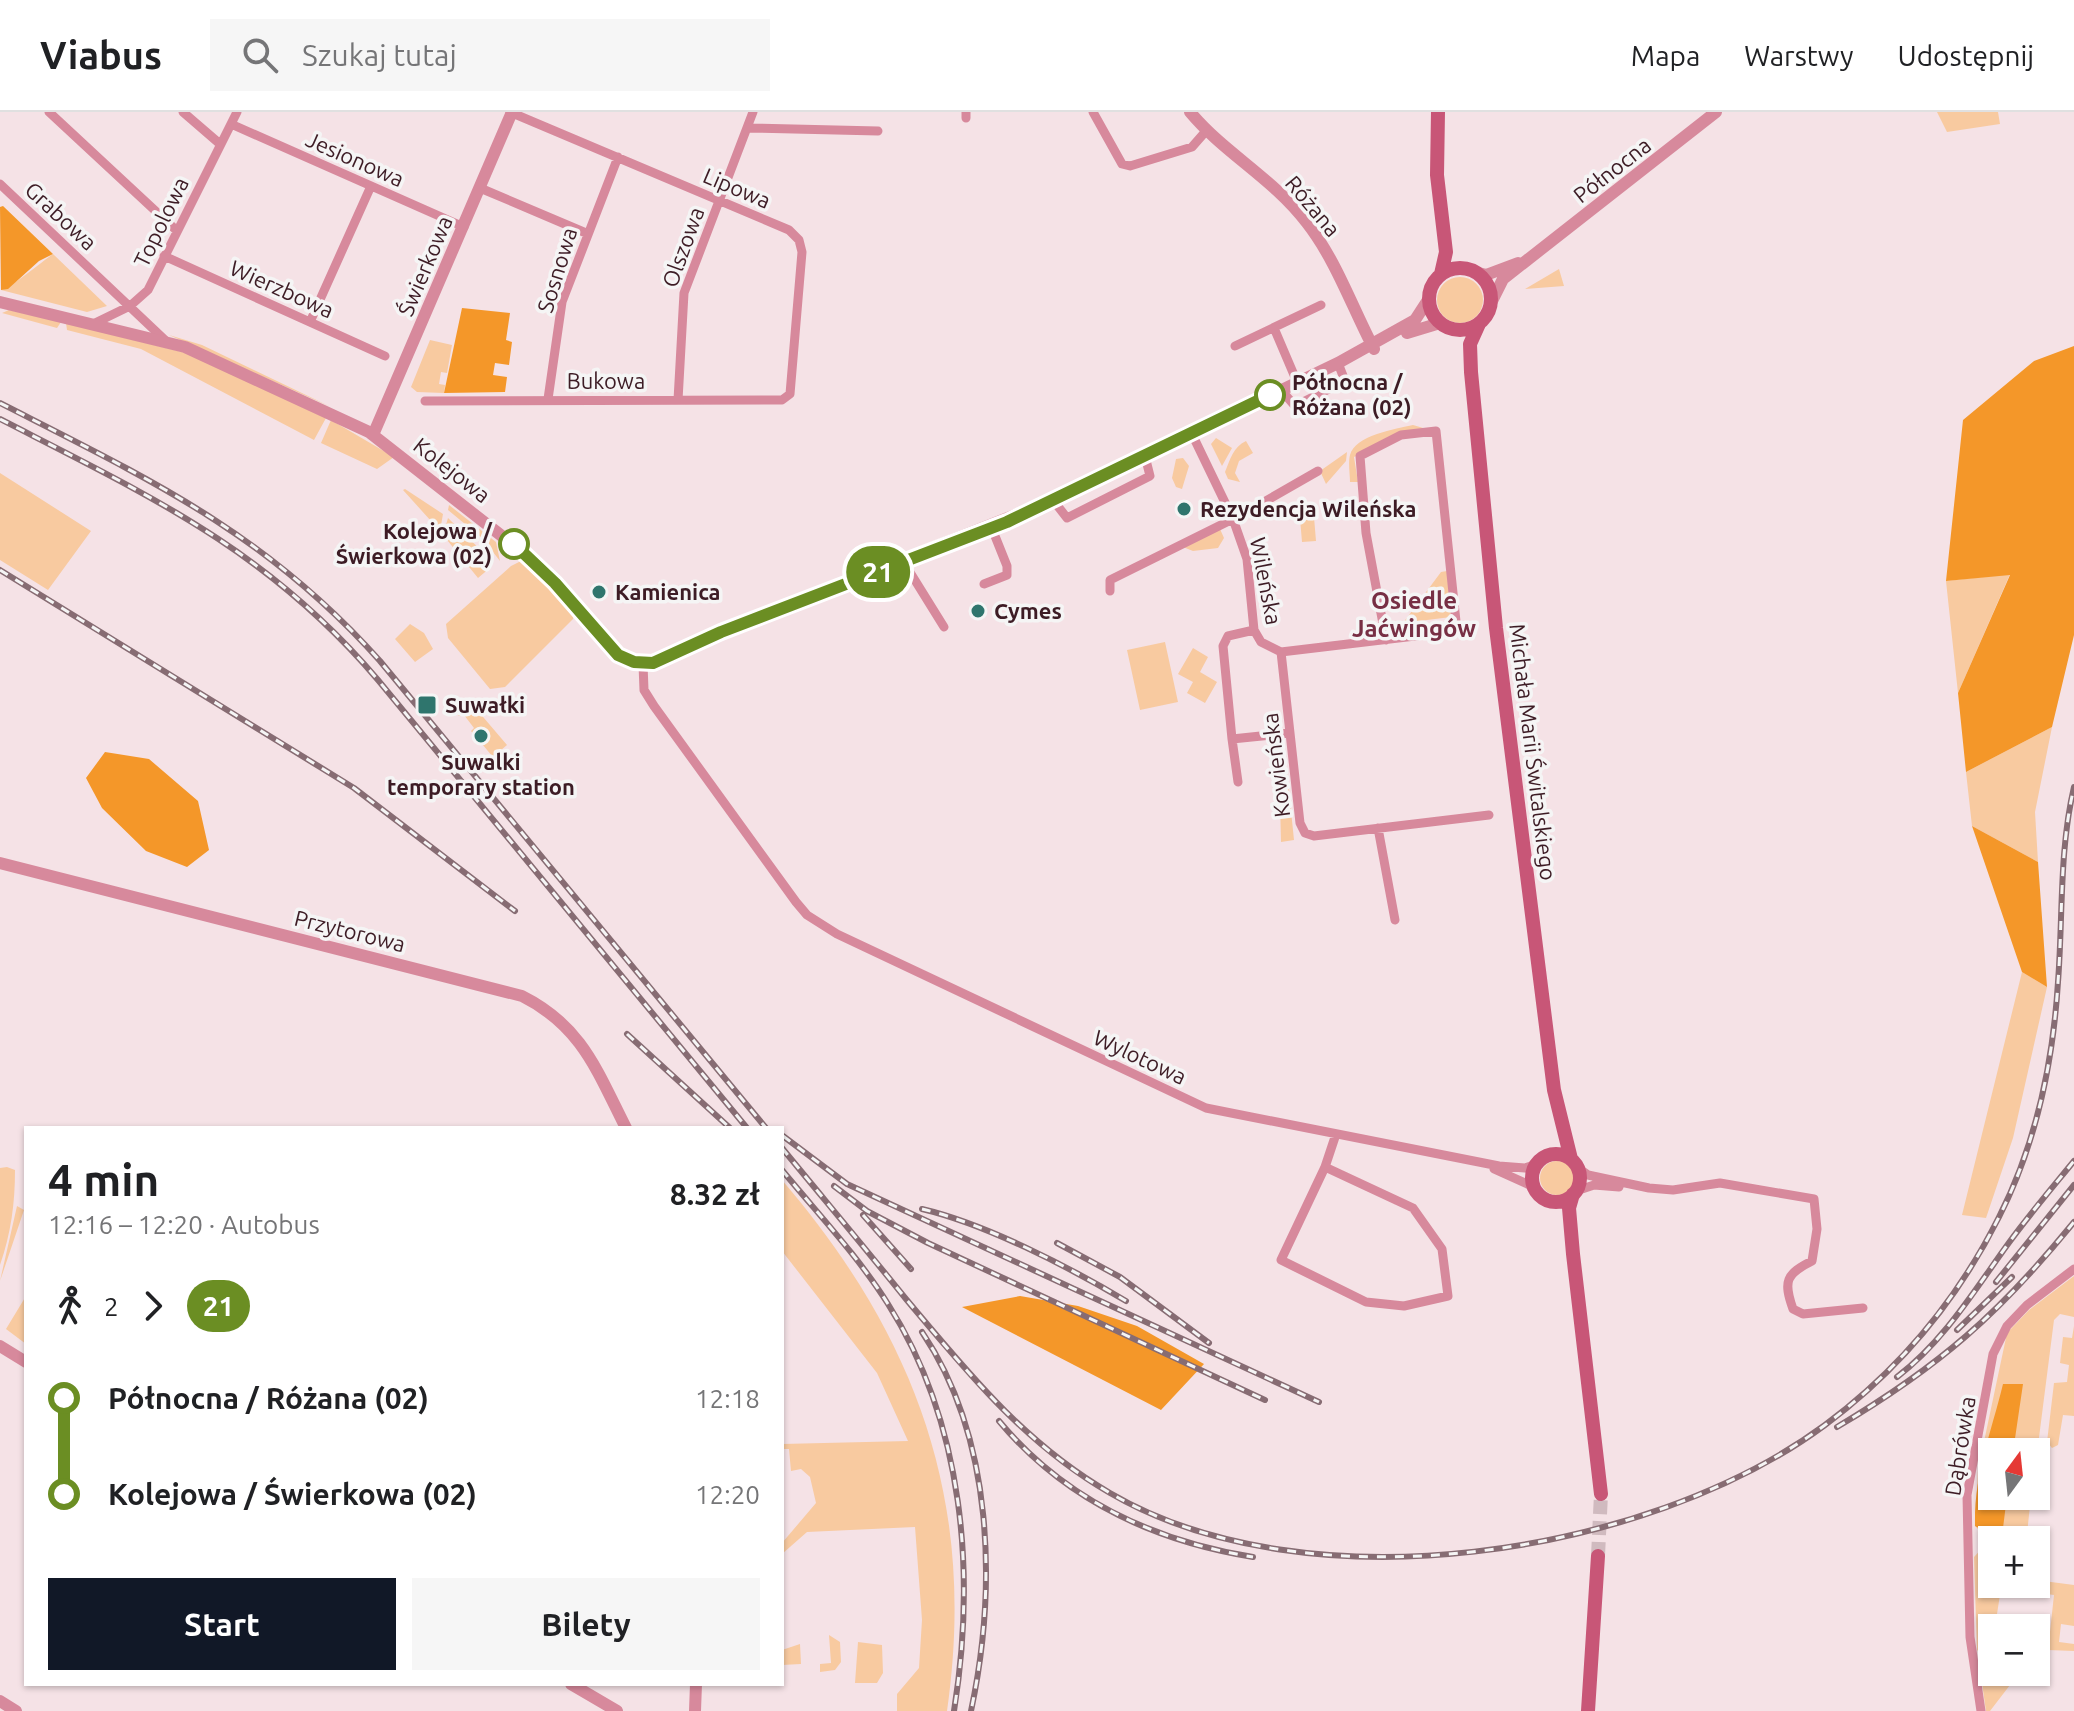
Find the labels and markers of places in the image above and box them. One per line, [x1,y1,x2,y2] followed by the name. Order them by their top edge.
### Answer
[1292,369,1412,420] place label: Północna / Różana (02)
[1255,380,1285,410] marker: Północna / Różana (02)
[1200,496,1416,521] place label: Rezydencja Wileńska
[1175,500,1193,518] marker: Rezydencja Wileńska
[336,518,493,569] place label: Kolejowa / Świerkowa (02)
[499,529,529,559] marker: Kolejowa / Świerkowa (02)
[615,579,720,604] place label: Kamienica
[590,583,608,601] marker: Kamienica
[994,598,1062,623] place label: Cymes
[969,602,987,620] marker: Cymes
[445,692,525,717] place label: Suwałki
[416,694,438,716] marker: Suwałki
[472,727,490,745] marker: Suwalki temporary station
[387,749,575,799] place label: Suwalki temporary station

